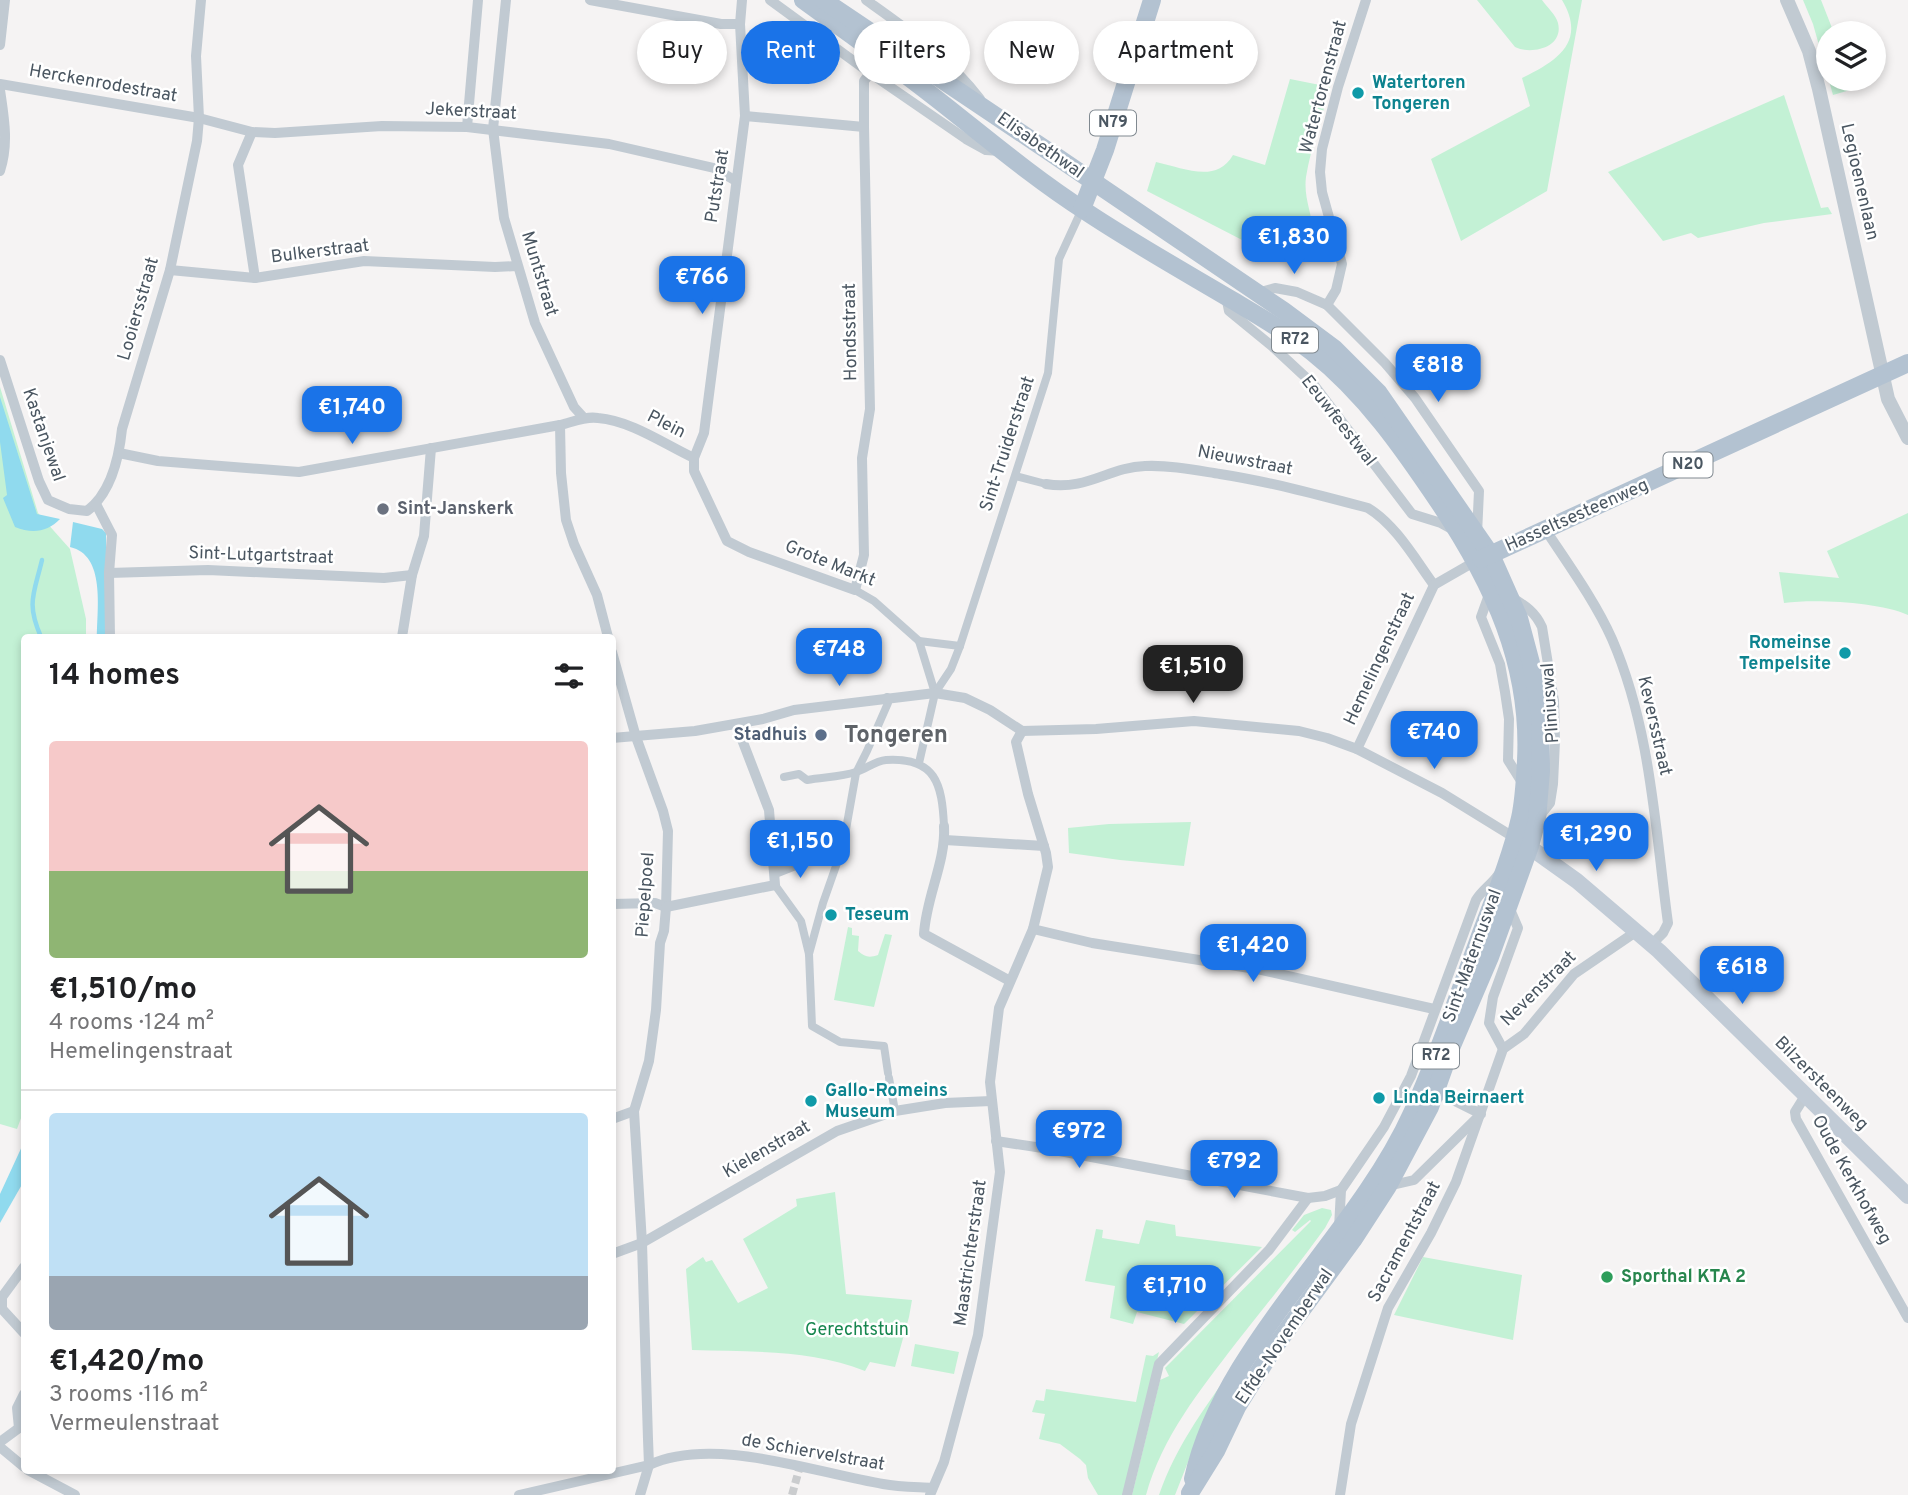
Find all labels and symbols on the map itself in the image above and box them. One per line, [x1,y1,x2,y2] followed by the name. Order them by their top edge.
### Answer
[1295,18,1353,156] street label: Watertorenstraat
[27,60,179,108] street label: Herckenrodestraat
[1372,72,1466,116] place label: Watertoren Tongeren
[1350,85,1366,101] marker: Watertoren Tongeren
[425,98,517,126] street label: Jekerstraat
[992,108,1088,184] street label: Elisabethwal
[1090,111,1136,136] road number: N79
[1834,121,1884,243] street label: Legioenenlaan
[701,147,735,225] street label: Putstraat
[1237,216,1351,276] pin: €1,830
[515,229,563,319] street label: Muntstraat
[270,235,370,269] street label: Bulkerstraat
[113,255,165,363] street label: Looiersstraat
[661,256,743,316] pin: €766
[839,283,863,381] street label: Hondsstraat
[1272,328,1318,352] road number: R72
[1397,344,1479,404] pin: €818
[1295,371,1381,471] street label: Eeuwfeestwal
[975,373,1041,515] street label: Sint-Truiderstraat
[16,385,70,485] street label: Kastanjewal
[295,386,409,446] pin: €1,740
[643,406,689,444] street label: Plein
[1195,441,1295,481] street label: Nieuwstraat
[1664,452,1712,478] road number: N20
[1502,474,1652,558] street label: Hasseltsesteenweg
[397,498,514,521] place label: Sint-Janskerk
[375,501,391,517] marker: Sint-Janskerk
[781,535,879,593] street label: Grote Markt
[188,542,334,570] street label: Sint-Lutgartstraat
[1339,589,1421,729] street label: Hemelingenstraat
[798,628,880,688] pin: €748
[1739,632,1831,676] place label: Romeinse Tempelsite
[1837,645,1853,661] marker: Romeinse Tempelsite
[1136,646,1250,705] pin: €1,510
[1537,662,1565,744] street label: Pliniuswal
[1631,674,1677,778] street label: Keversstraat
[1393,712,1475,771] pin: €740
[844,721,948,751] district label: Tongeren
[733,724,807,747] place label: Stadhuis
[813,727,829,743] marker: Stadhuis
[1539,814,1653,873] pin: €1,290
[743,820,857,880] pin: €1,150
[632,851,660,939] street label: Piepelpoel
[1438,886,1508,1026] street label: Sint-Maternuswal
[845,904,909,927] place label: Teseum
[823,907,839,923] marker: Teseum
[1196,925,1310,984] pin: €1,420
[1496,946,1582,1032] street label: Nevenstraat
[1701,946,1783,1006] pin: €618
[1769,1032,1873,1136] street label: Bilzersteenweg
[1413,1044,1459,1068] road number: R72
[825,1080,948,1124] place label: Gallo-Romeins Museum
[1393,1087,1524,1110] place label: Linda Beirnaert
[1371,1090,1387,1106] marker: Linda Beirnaert
[803,1093,819,1109] marker: Gallo-Romeins Museum
[1038,1110,1120,1170] pin: €972
[1806,1111,1896,1249] street label: Oude Kerkhofweg
[719,1116,815,1184] street label: Kielenstraat
[1193,1140,1275,1200] pin: €792
[1363,1177,1447,1307] street label: Sacramentstraat
[949,1178,993,1328] street label: Maastrichterstraat
[1231,1265,1339,1409] street label: Elfde-Novemberwal
[1118,1266,1232,1325] pin: €1,710
[1621,1266,1746,1289] place label: Sporthal KTA 2
[1599,1269,1615,1285] marker: Sporthal KTA 2
[805,1319,909,1342] park label: Gerechtstuin
[739,1429,887,1477] street label: de Schiervelstraat

